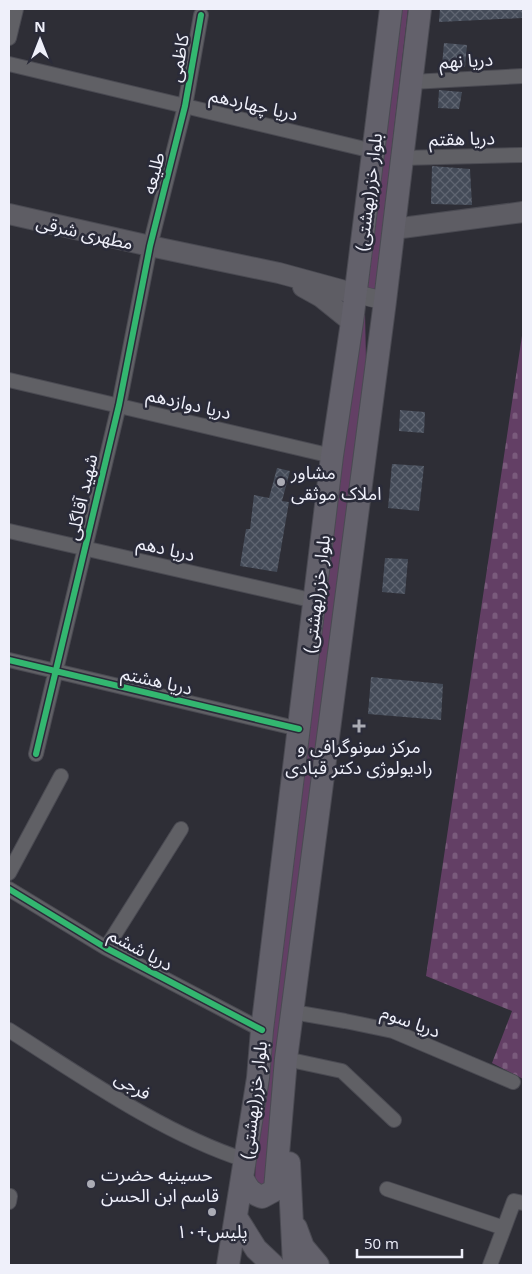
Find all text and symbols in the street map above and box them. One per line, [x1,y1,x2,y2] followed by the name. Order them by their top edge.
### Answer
[15,15,65,65] north arrow
[34,17,46,36] text: N
[162,31,194,84] street label: کاظمی
[438,47,494,75] street label: دریا نهم
[207,82,301,128] street label: دریا چهاردهم
[429,125,495,153] street label: دریا هقتم
[349,132,387,252] street label: بلوار خزر(بهشتی)
[136,150,170,196] street label: طلیعه
[34,209,136,255] street label: مطهری شرقی
[144,382,234,426] street label: دریا دوازدهم
[59,452,103,542] street label: شهید آقاگلی
[290,460,381,505] place label: مشاور املاک موثقی
[275,476,287,488] marker: مشاور املاک موثقی
[134,530,197,568] street label: دریا دهم
[297,534,335,654] street label: بلوار خزر(بهشتی)
[119,660,195,702] street label: دریا هشتم
[352,719,366,733] marker: مركز سونوگرافی و راديولوژی دكتر قبادی
[285,734,433,779] place label: مركز سونوگرافی و راديولوژی دكتر قبادی
[104,922,177,978] street label: دریا ششم
[377,999,444,1046] street label: دریا سوم
[234,1040,272,1160] street label: بلوار خزر(بهشتی)
[110,1065,156,1105] street label: فرجی
[101,1162,219,1209] place label: حسینیه حضرت قاسم ابن الحسن
[85,1178,97,1190] marker: حسینیه حضرت قاسم ابن الحسن
[206,1206,218,1218] marker: پلیس+١٠
[176,1219,248,1243] place label: پلیس+١٠
[357,1226,462,1258] scale bar
[364,1233,399,1253] text: 50 m

